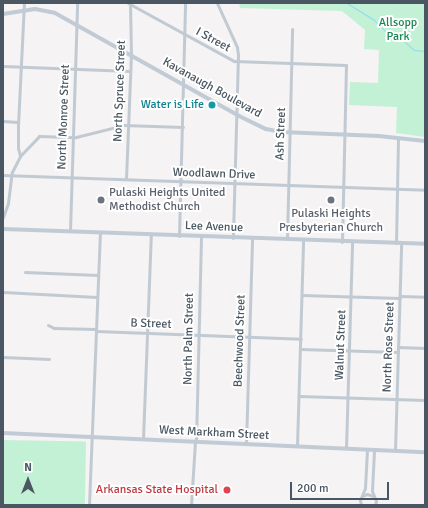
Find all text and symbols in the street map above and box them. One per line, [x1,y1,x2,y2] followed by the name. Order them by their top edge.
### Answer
[379,16,417,44] park label: Allsopp Park
[193,25,233,55] street label: I Street
[111,40,129,142] street label: North Spruce Street
[160,55,264,121] street label: Kavanaugh Boulevard
[55,64,73,170] street label: North Monroe Street
[141,98,204,112] place label: Water is Life
[207,100,217,110] marker: Water is Life
[273,107,289,161] street label: Ash Street
[172,165,256,183] street label: Woodlawn Drive
[109,186,225,214] place label: Pulaski Heights United Methodist Church
[96,195,106,205] marker: Pulaski Heights United Methodist Church
[326,195,336,205] marker: Pulaski Heights Presbyterian Church
[279,207,383,235] place label: Pulaski Heights Presbyterian Church
[185,219,243,235] street label: Lee Avenue
[181,293,197,385] street label: North Palm Street
[231,295,249,387] street label: Beechwood Street
[380,301,398,393] street label: North Rose Street
[333,309,349,381] street label: Walnut Street
[130,316,172,332] street label: B Street
[159,423,269,443] street label: West Markham Street
[8,460,48,500] north arrow
[24,461,32,474] text: N
[292,474,391,500] scale bar
[297,481,329,496] text: 200 m
[96,483,218,497] place label: Arkansas State Hospital
[221,484,233,496] marker: Arkansas State Hospital

